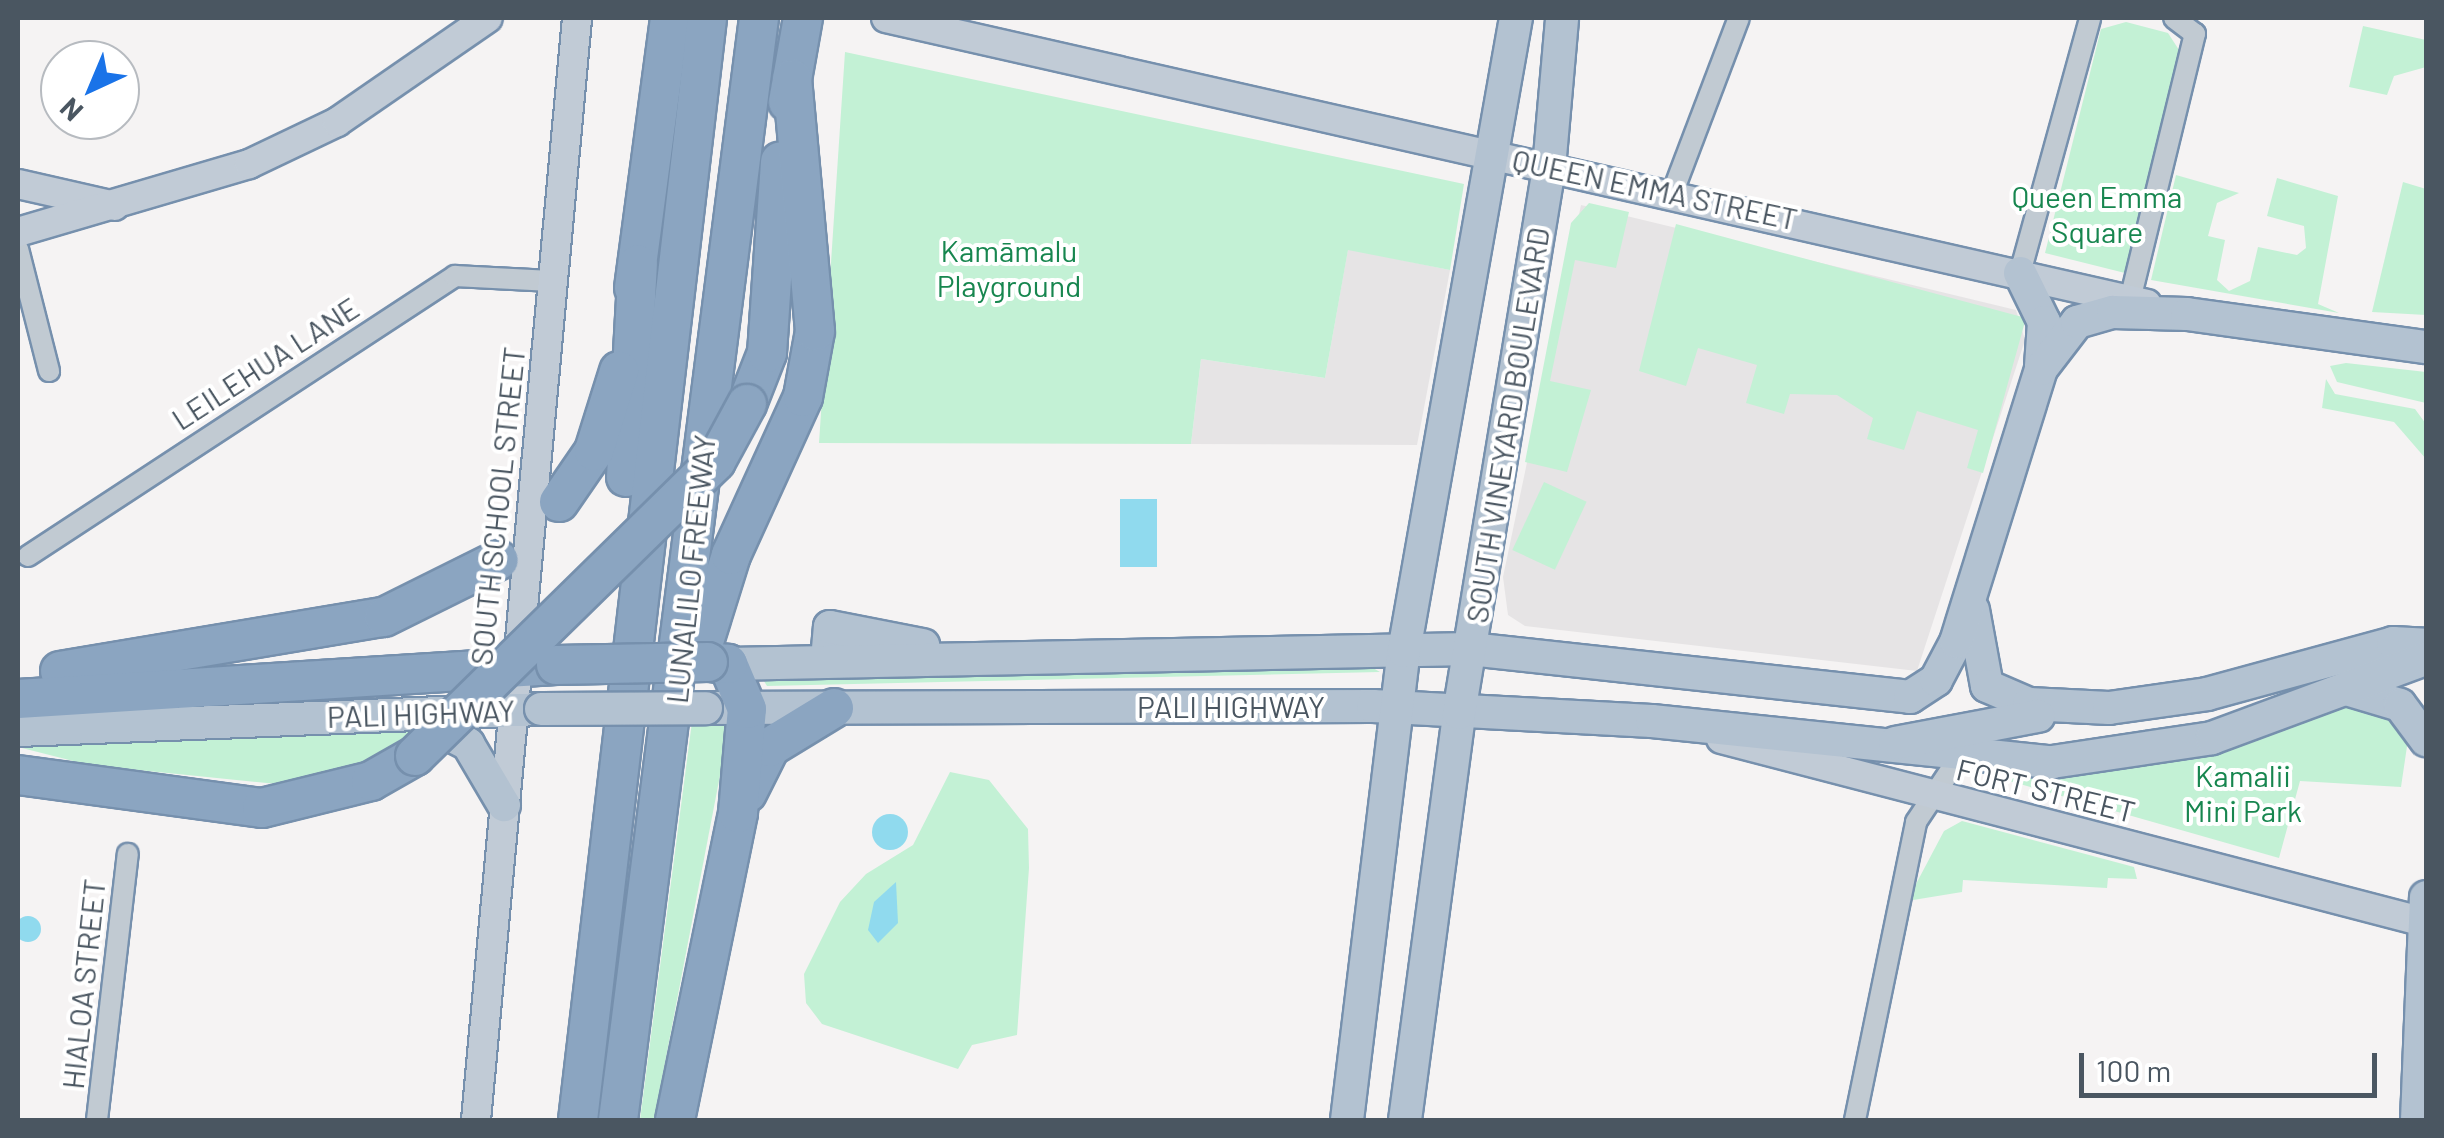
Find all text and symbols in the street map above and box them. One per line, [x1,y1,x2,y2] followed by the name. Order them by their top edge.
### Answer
[40,40,140,140] north arrow
[52,91,89,129] text: N
[1509,141,1801,237] street label: QUEEN EMMA STREET
[2012,178,2182,248] park label: Queen Emma Square
[1458,225,1556,625] street label: SOUTH VINEYARD BOULEVARD
[937,232,1081,302] park label: Kamāmalu Playground
[165,289,365,437] street label: LEILEHUA LANE
[462,345,532,667] street label: SOUTH SCHOOL STREET
[658,433,722,705] street label: LUNALILO FREEWAY
[1137,688,1325,724] street label: PALI HIGHWAY
[326,692,516,734] street label: PALI HIGHWAY
[1953,750,2139,830] street label: FORT STREET
[2184,757,2302,828] park label: Kamalii Mini Park
[54,877,112,1091] street label: HIALOA STREET
[2084,1033,2382,1095] scale bar
[2096,1052,2171,1088] text: 100 m

